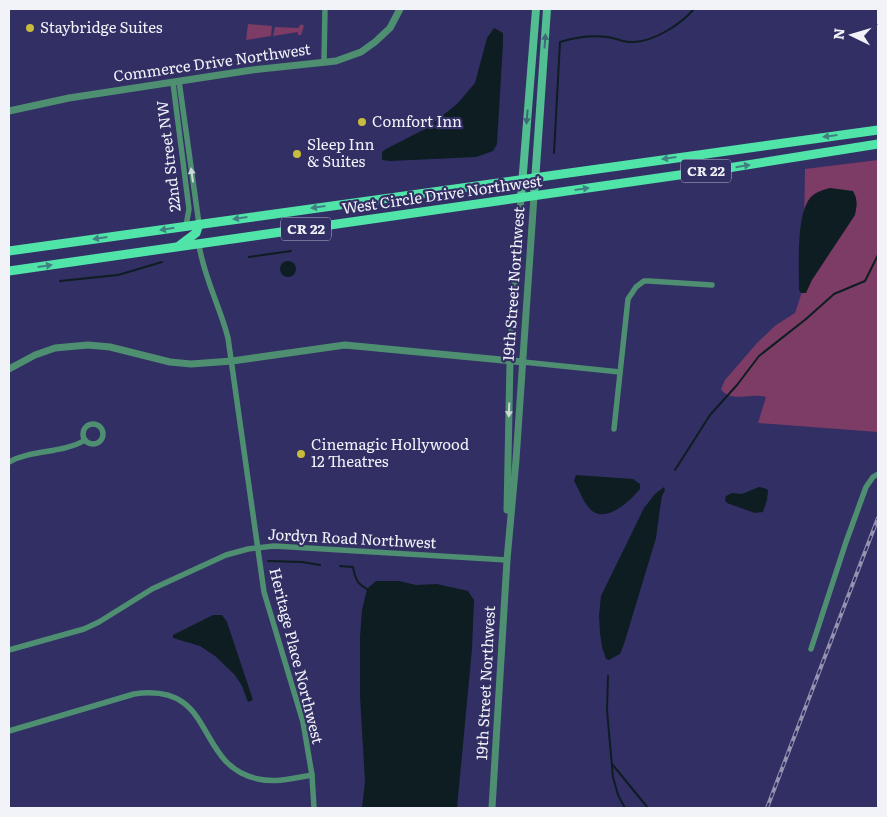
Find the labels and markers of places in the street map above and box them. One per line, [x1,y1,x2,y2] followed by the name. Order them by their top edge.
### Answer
[40,15,163,38] place label: Staybridge Suites
[24,22,36,34] marker: Staybridge Suites
[372,109,462,132] place label: Comfort Inn
[356,116,368,128] marker: Comfort Inn
[307,132,374,172] place label: Sleep Inn & Suites
[291,148,303,160] marker: Sleep Inn & Suites
[311,432,469,472] place label: Cinemagic Hollywood 12 Theatres
[295,448,307,460] marker: Cinemagic Hollywood 12 Theatres

